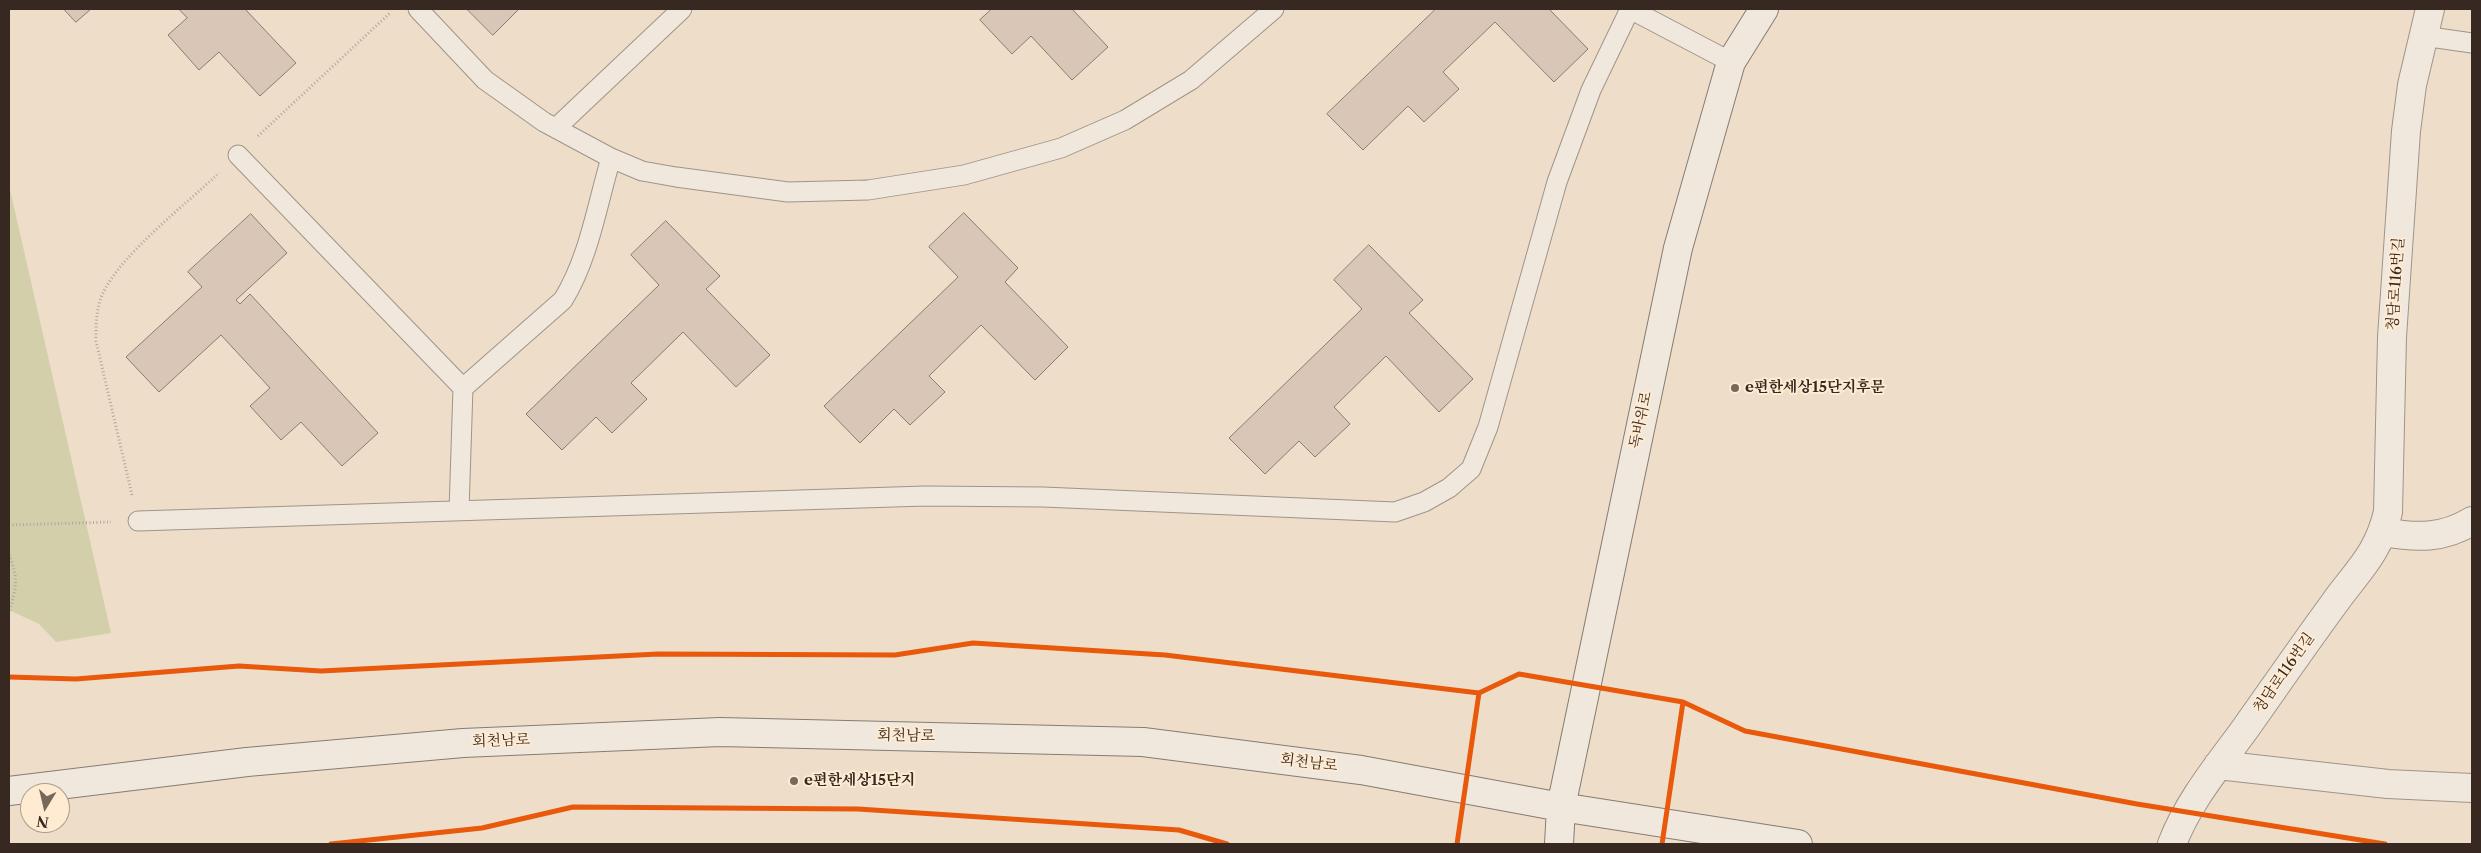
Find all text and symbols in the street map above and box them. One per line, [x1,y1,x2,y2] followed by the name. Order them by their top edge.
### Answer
[2384,237,2408,331] street label: 청담로116번길
[1745,379,1885,397] place label: e편한세상15단지후문
[1729,382,1741,394] marker: e편한세상15단지후문
[1626,390,1656,450] street label: 독바위로
[2250,629,2318,717] street label: 청담로116번길
[877,726,935,746] street label: 회천남로
[472,731,530,751] street label: 회천남로
[1279,751,1339,775] street label: 회천남로
[804,772,915,790] place label: e편한세상15단지
[788,775,800,787] marker: e편한세상15단지
[20,783,70,833] north arrow
[35,812,50,832] text: N

